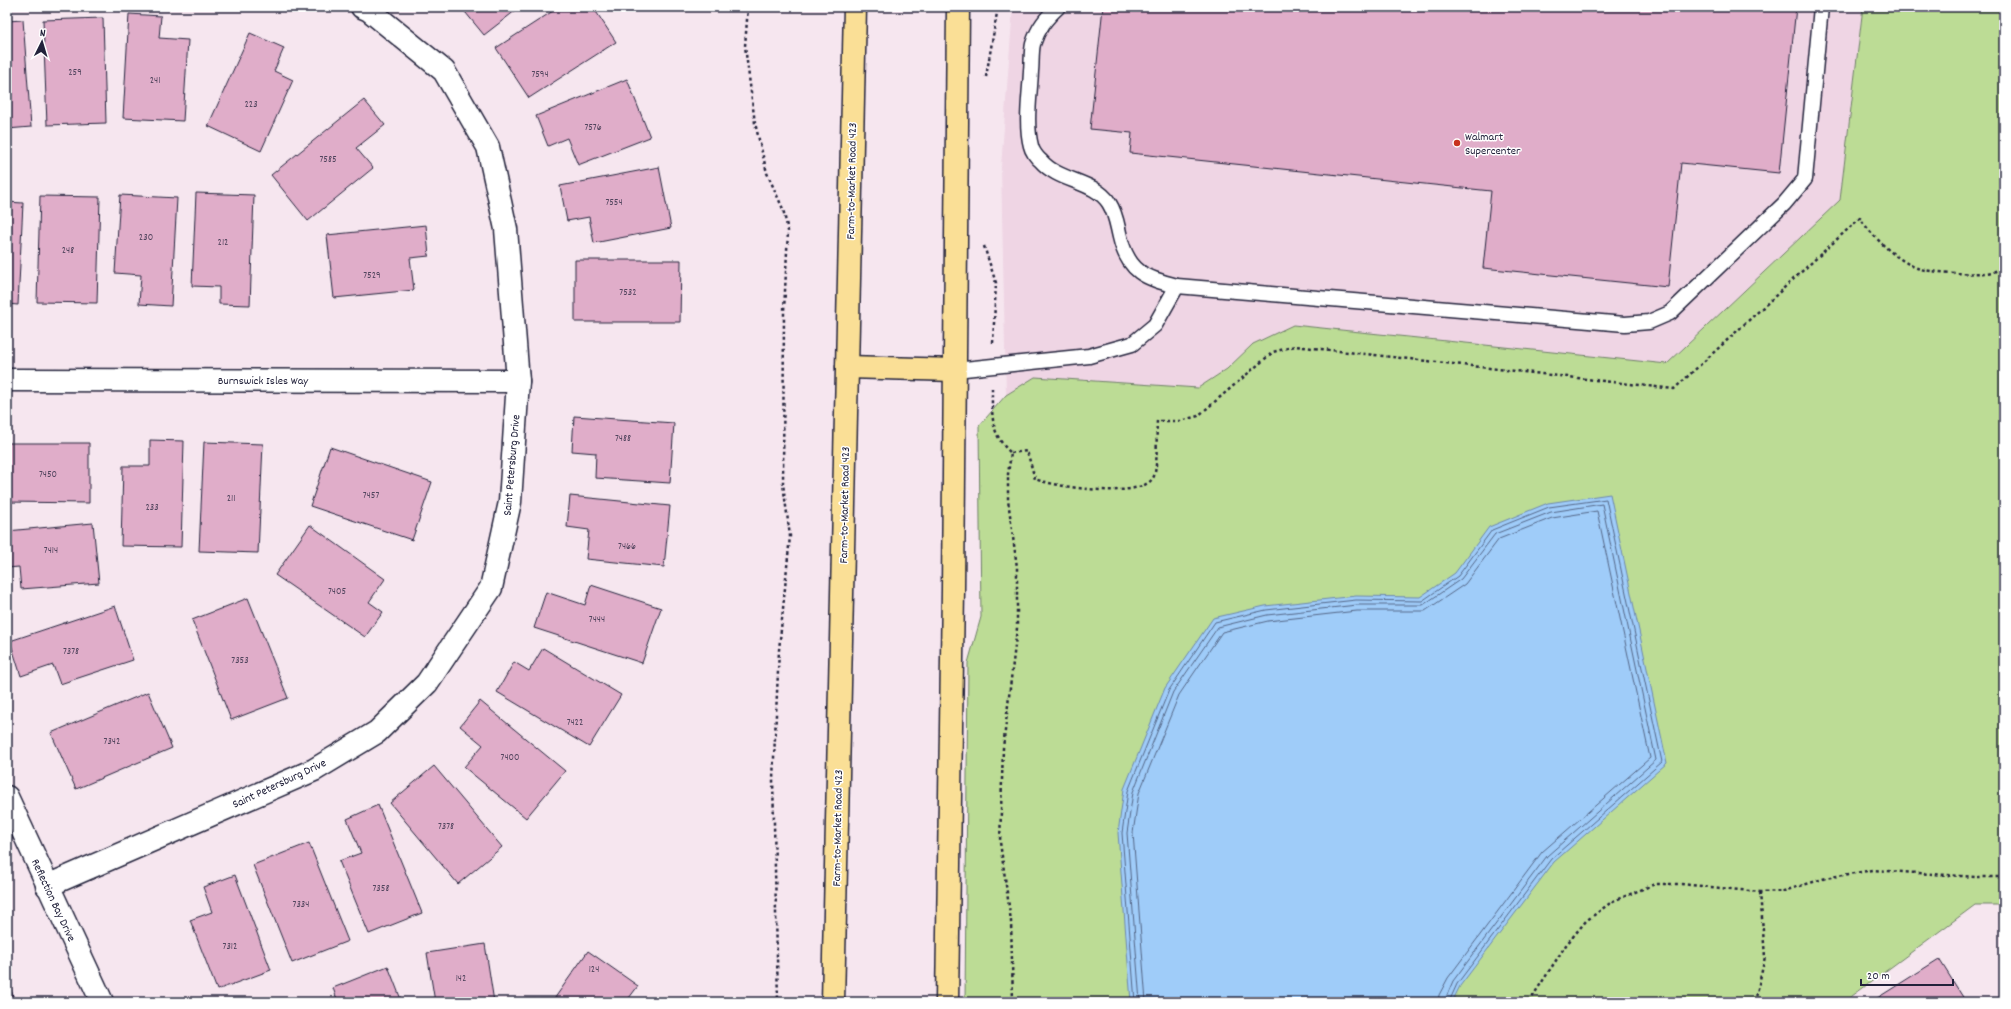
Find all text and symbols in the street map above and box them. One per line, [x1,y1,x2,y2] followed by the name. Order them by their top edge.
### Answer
[22,22,62,62] north arrow
[39,26,47,42] text: N
[68,66,82,80] house number: 259
[531,68,549,82] house number: 7594
[150,74,160,88] house number: 241
[244,98,258,112] house number: 223
[584,121,602,135] house number: 7576
[843,122,862,240] street label: Farm-to-Market Road 423
[1465,129,1521,160] place label: Walmart Supercenter
[1452,138,1462,148] marker: Walmart Supercenter
[319,153,337,167] house number: 7585
[605,196,623,210] house number: 7554
[139,231,153,245] house number: 230
[218,236,228,250] house number: 212
[62,244,74,258] house number: 248
[363,269,381,283] house number: 7529
[619,286,637,300] house number: 7532
[218,373,309,390] street label: Burnswick Isles Way
[500,414,525,517] street label: Saint Petersburg Drive
[615,432,631,446] house number: 7488
[836,446,855,564] street label: Farm-to-Market Road 423
[39,468,57,482] house number: 7450
[363,489,379,503] house number: 7457
[227,492,235,506] house number: 211
[145,501,159,515] house number: 233
[618,540,636,554] house number: 7466
[44,544,58,558] house number: 7414
[328,585,346,599] house number: 7405
[589,613,605,627] house number: 7444
[63,645,79,659] house number: 7378
[231,654,249,668] house number: 7353
[567,716,583,730] house number: 7422
[104,735,120,749] house number: 7342
[501,751,519,765] house number: 7400
[230,755,329,814] street label: Saint Petersburg Drive
[829,769,848,887] street label: Farm-to-Market Road 423
[438,820,454,834] house number: 7378
[26,856,79,945] street label: Reflection Bay Drive
[373,882,389,896] house number: 7358
[293,898,309,912] house number: 7334
[223,940,237,954] house number: 7312
[1861,961,1953,987] scale bar
[589,963,599,977] house number: 124
[1867,968,1890,985] text: 20 m
[456,972,466,986] house number: 142

